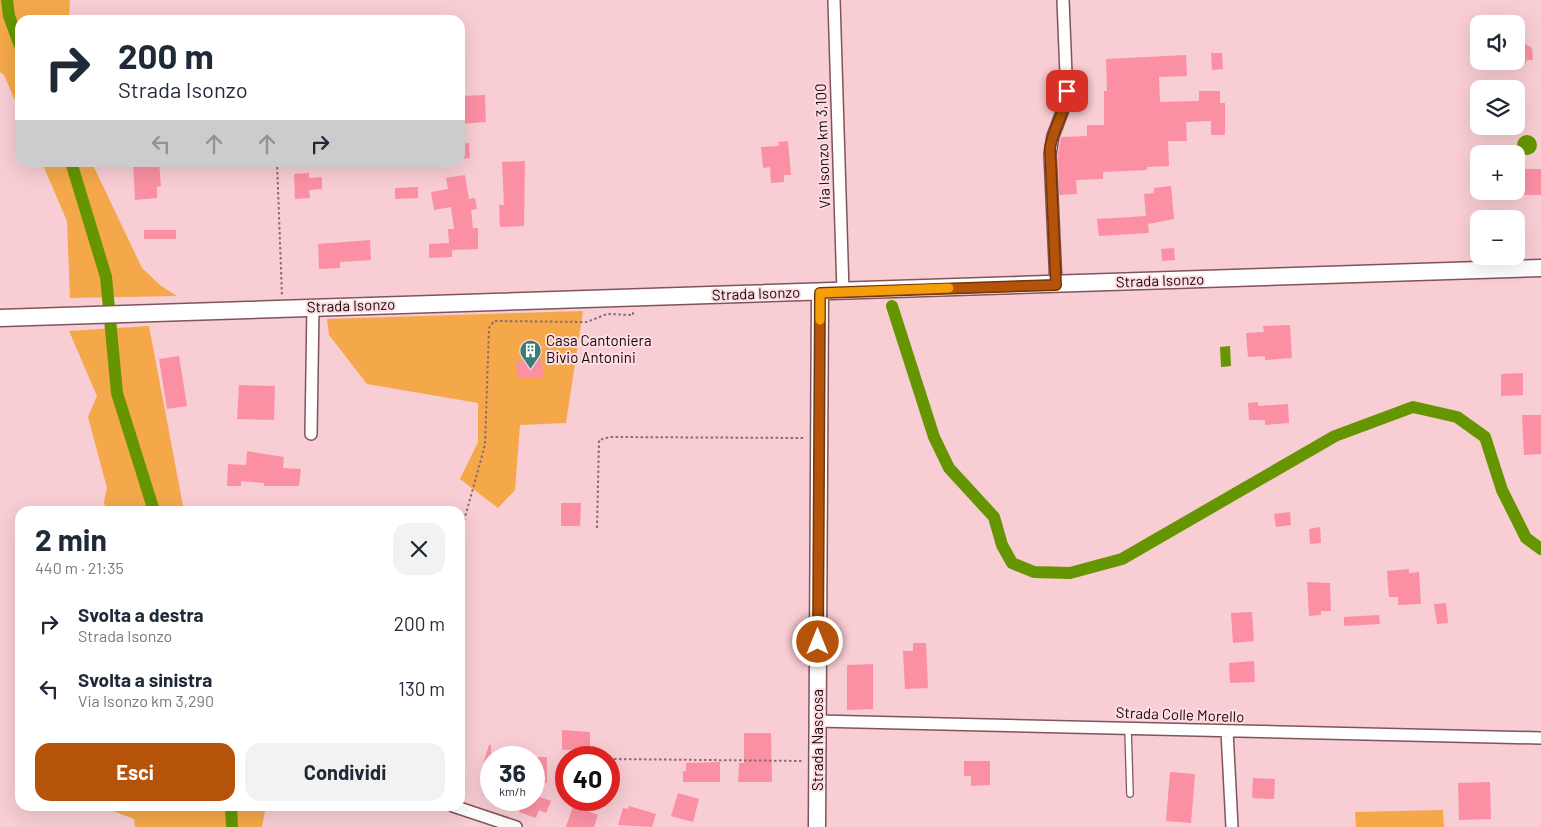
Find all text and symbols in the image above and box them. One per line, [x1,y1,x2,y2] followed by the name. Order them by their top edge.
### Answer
[1470,15,1525,265] map controls
[1470,15,1525,70] button: sound
[118,34,214,76] text: 200 m
[35,35,100,100] icon: right
[1046,70,1088,112] pin
[118,76,248,102] text: Strada Isonzo
[1053,77,1081,105] icon: arrive
[1470,80,1525,135] button: layers
[811,83,833,209] street label: Via Isonzo km 3,100
[147,130,175,158] icon: left
[200,130,228,158] icon: ahead
[253,130,281,158] icon: ahead
[306,130,334,158] icon: right
[1470,145,1525,200] button: +
[1470,210,1525,265] button: −
[1115,269,1204,291] street label: Strada Isonzo
[711,282,800,304] street label: Strada Isonzo
[306,294,395,316] street label: Strada Isonzo
[546,331,652,366] place label: Casa Cantoniera Bivio Antonini
[518,338,542,369] building icon: Casa Cantoniera Bivio Antonini
[35,521,107,557] text: 2 min
[393,523,445,575] button: close
[35,558,124,577] text: 440 m · 21:35
[78,603,204,626] text: Svolta a destra
[35,610,63,638] icon: right
[394,612,445,635] text: 200 m
[791,615,843,667] position arrow
[78,626,172,645] text: Strada Isonzo
[78,668,212,691] text: Svolta a sinistra
[35,675,63,703] icon: left
[398,677,445,700] text: 130 m
[808,689,826,791] street label: Strada Nascosa
[78,691,214,710] text: Via Isonzo km 3,290
[1115,703,1245,725] street label: Strada Colle Morello
[35,743,235,801] button: Esci
[245,743,445,801] button: Condividi
[555,746,620,811] speed limit sign: 40
[499,757,526,787] text: 36
[499,784,526,798] text: km/h

